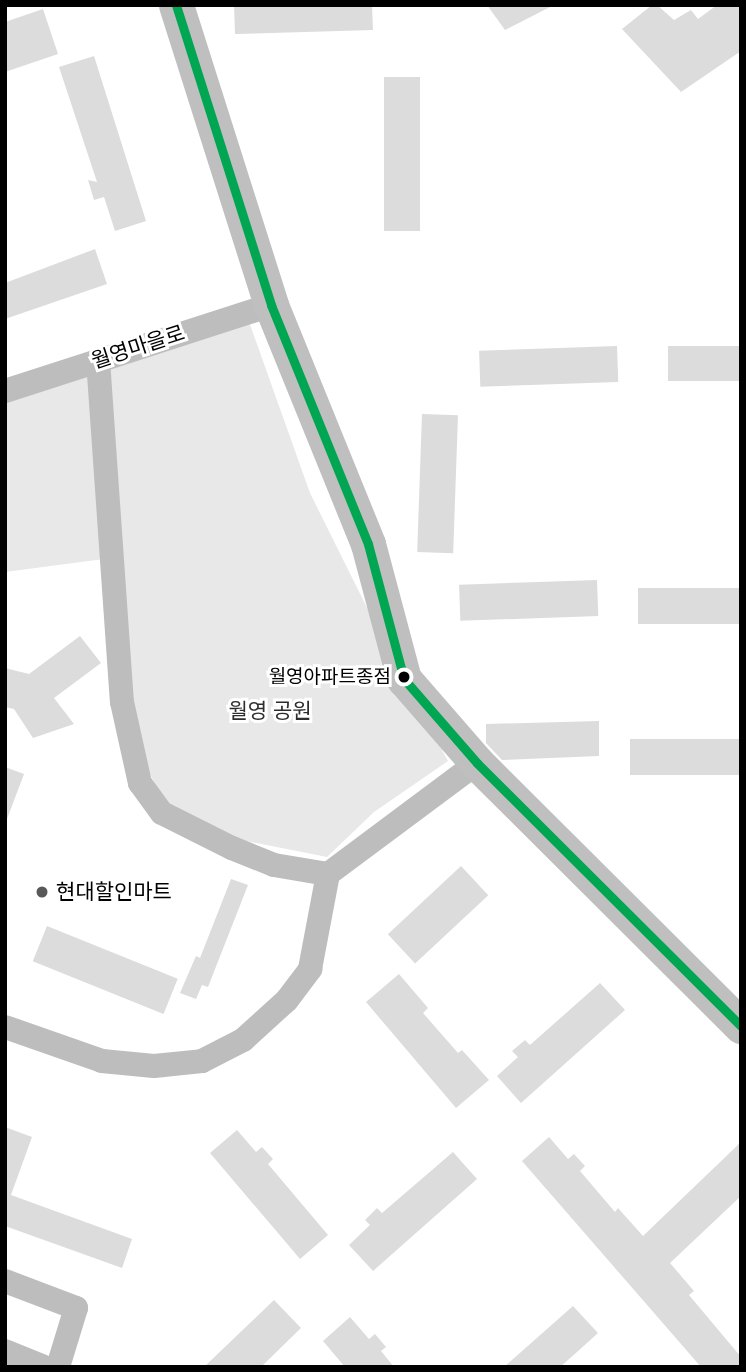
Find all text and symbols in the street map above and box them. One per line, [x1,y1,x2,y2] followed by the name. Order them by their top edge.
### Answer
[88,320,188,374] street label: 월영마을로
[269,666,391,688] place label: 월영아파트종점
[397,670,411,684] marker: 월영아파트종점
[228,698,312,724] park label: 월영 공원
[56,879,172,905] place label: 현대할인마트
[34,884,50,900] marker: 현대할인마트

